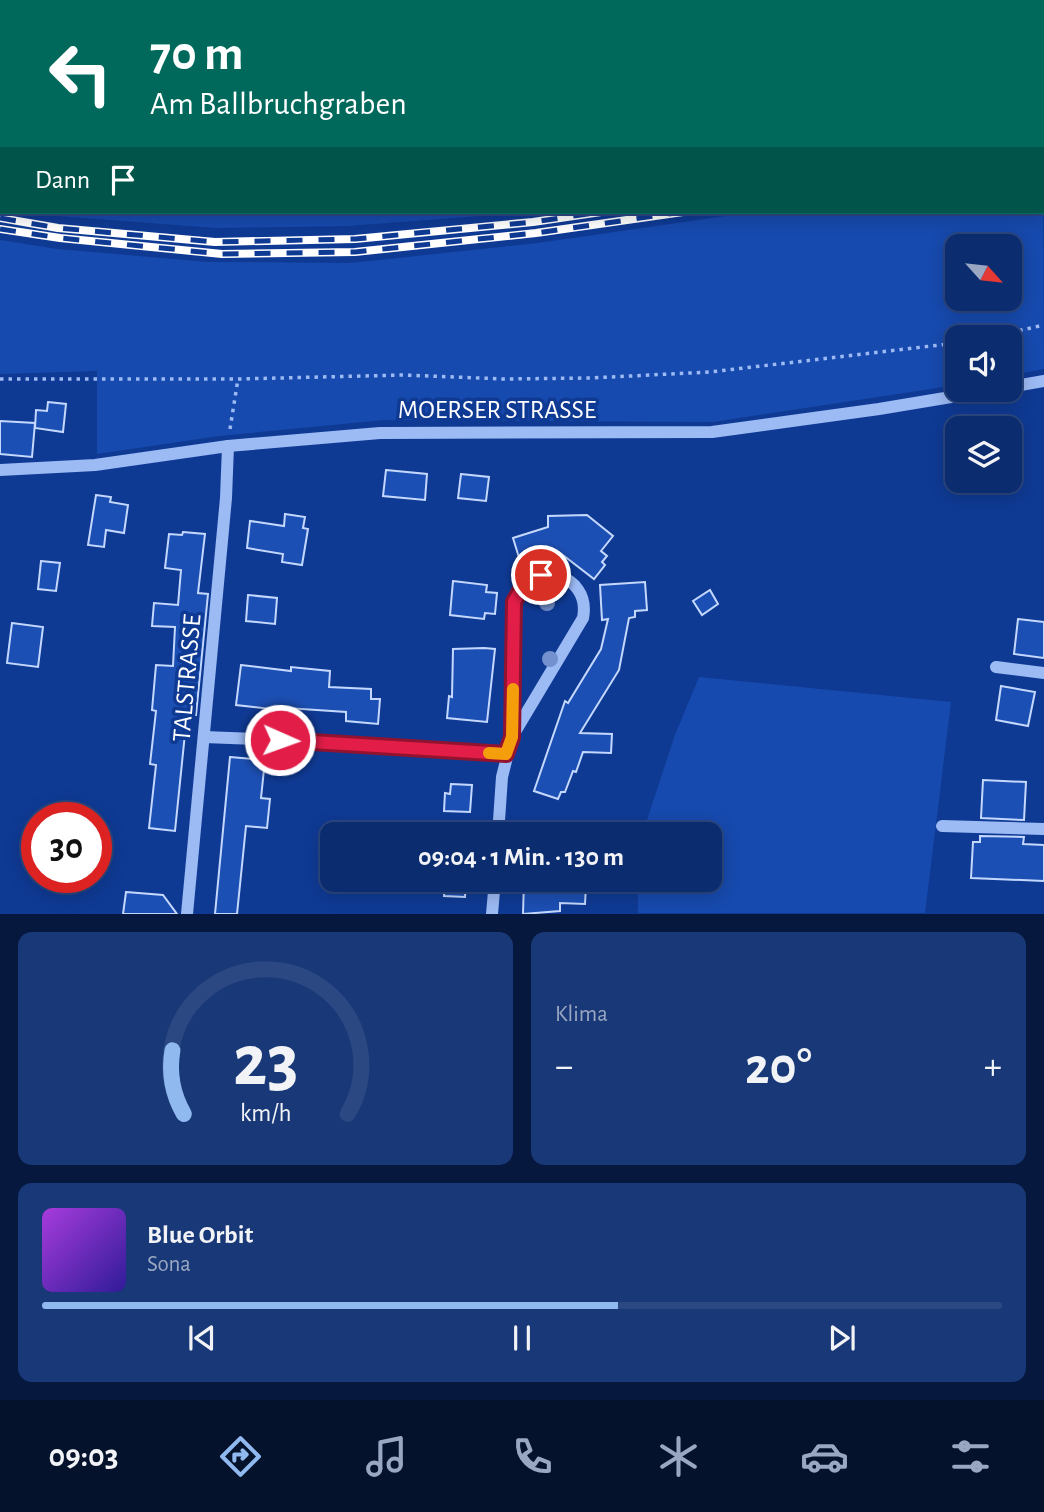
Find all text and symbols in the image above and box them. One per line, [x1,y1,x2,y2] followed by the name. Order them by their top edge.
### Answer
[35,28,126,119] icon: left
[150,30,244,79] text: 70 m
[150,88,407,120] text: Am Ballbruchgraben
[104,161,142,199] icon: arrive
[35,167,90,193] text: Dann
[945,234,1022,312] north arrow
[945,234,1022,493] map controls
[945,325,1022,402] button: sound
[398,397,596,423] street label: MOERSER STRASSE
[945,416,1022,493] button: layers
[511,545,571,605] pin
[522,556,560,594] icon: arrive
[168,613,206,743] street label: TALSTRASSE
[243,703,317,777] position arrow
[21,802,112,893] speed limit sign: 30
[418,844,624,870] text: 09:04 · 1 Min. · 130 m
[555,1003,608,1026] text: Klima
[233,1027,298,1100] text: 23
[745,1041,812,1093] text: 20°
[555,1048,573,1086] text: −
[984,1048,1002,1086] text: +
[240,1101,291,1126] text: km/h
[147,1222,253,1248] text: Blue Orbit
[147,1253,191,1276] text: Sona
[183,1319,221,1357] icon: previous
[503,1319,541,1357] icon: pause
[823,1319,861,1357] icon: next
[216,1432,265,1481] icon: directions
[362,1432,411,1481] icon: music
[508,1432,557,1481] icon: phone
[654,1432,703,1481] icon: climate
[800,1432,849,1481] icon: car
[946,1432,995,1481] icon: filters
[49,1440,118,1472] text: 09:03

